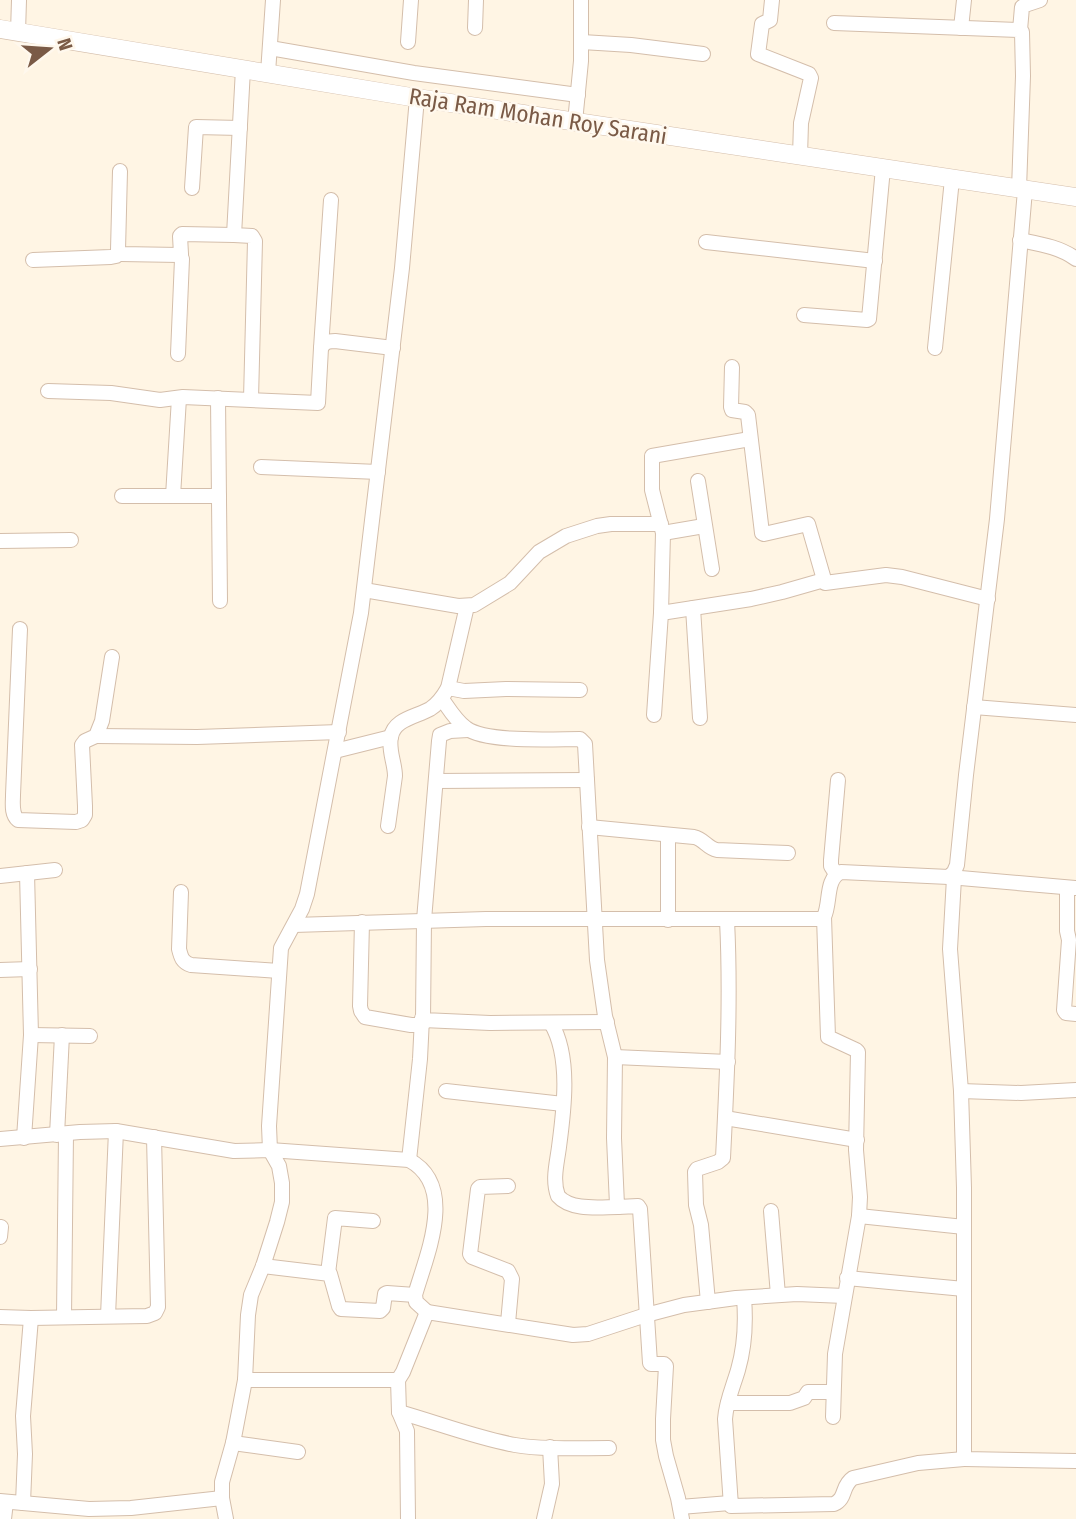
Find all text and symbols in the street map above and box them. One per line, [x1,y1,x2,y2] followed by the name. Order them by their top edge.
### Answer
[14,14,84,84] north arrow
[52,35,77,53] text: N
[407,82,669,150] street label: Raja Ram Mohan Roy Sarani

